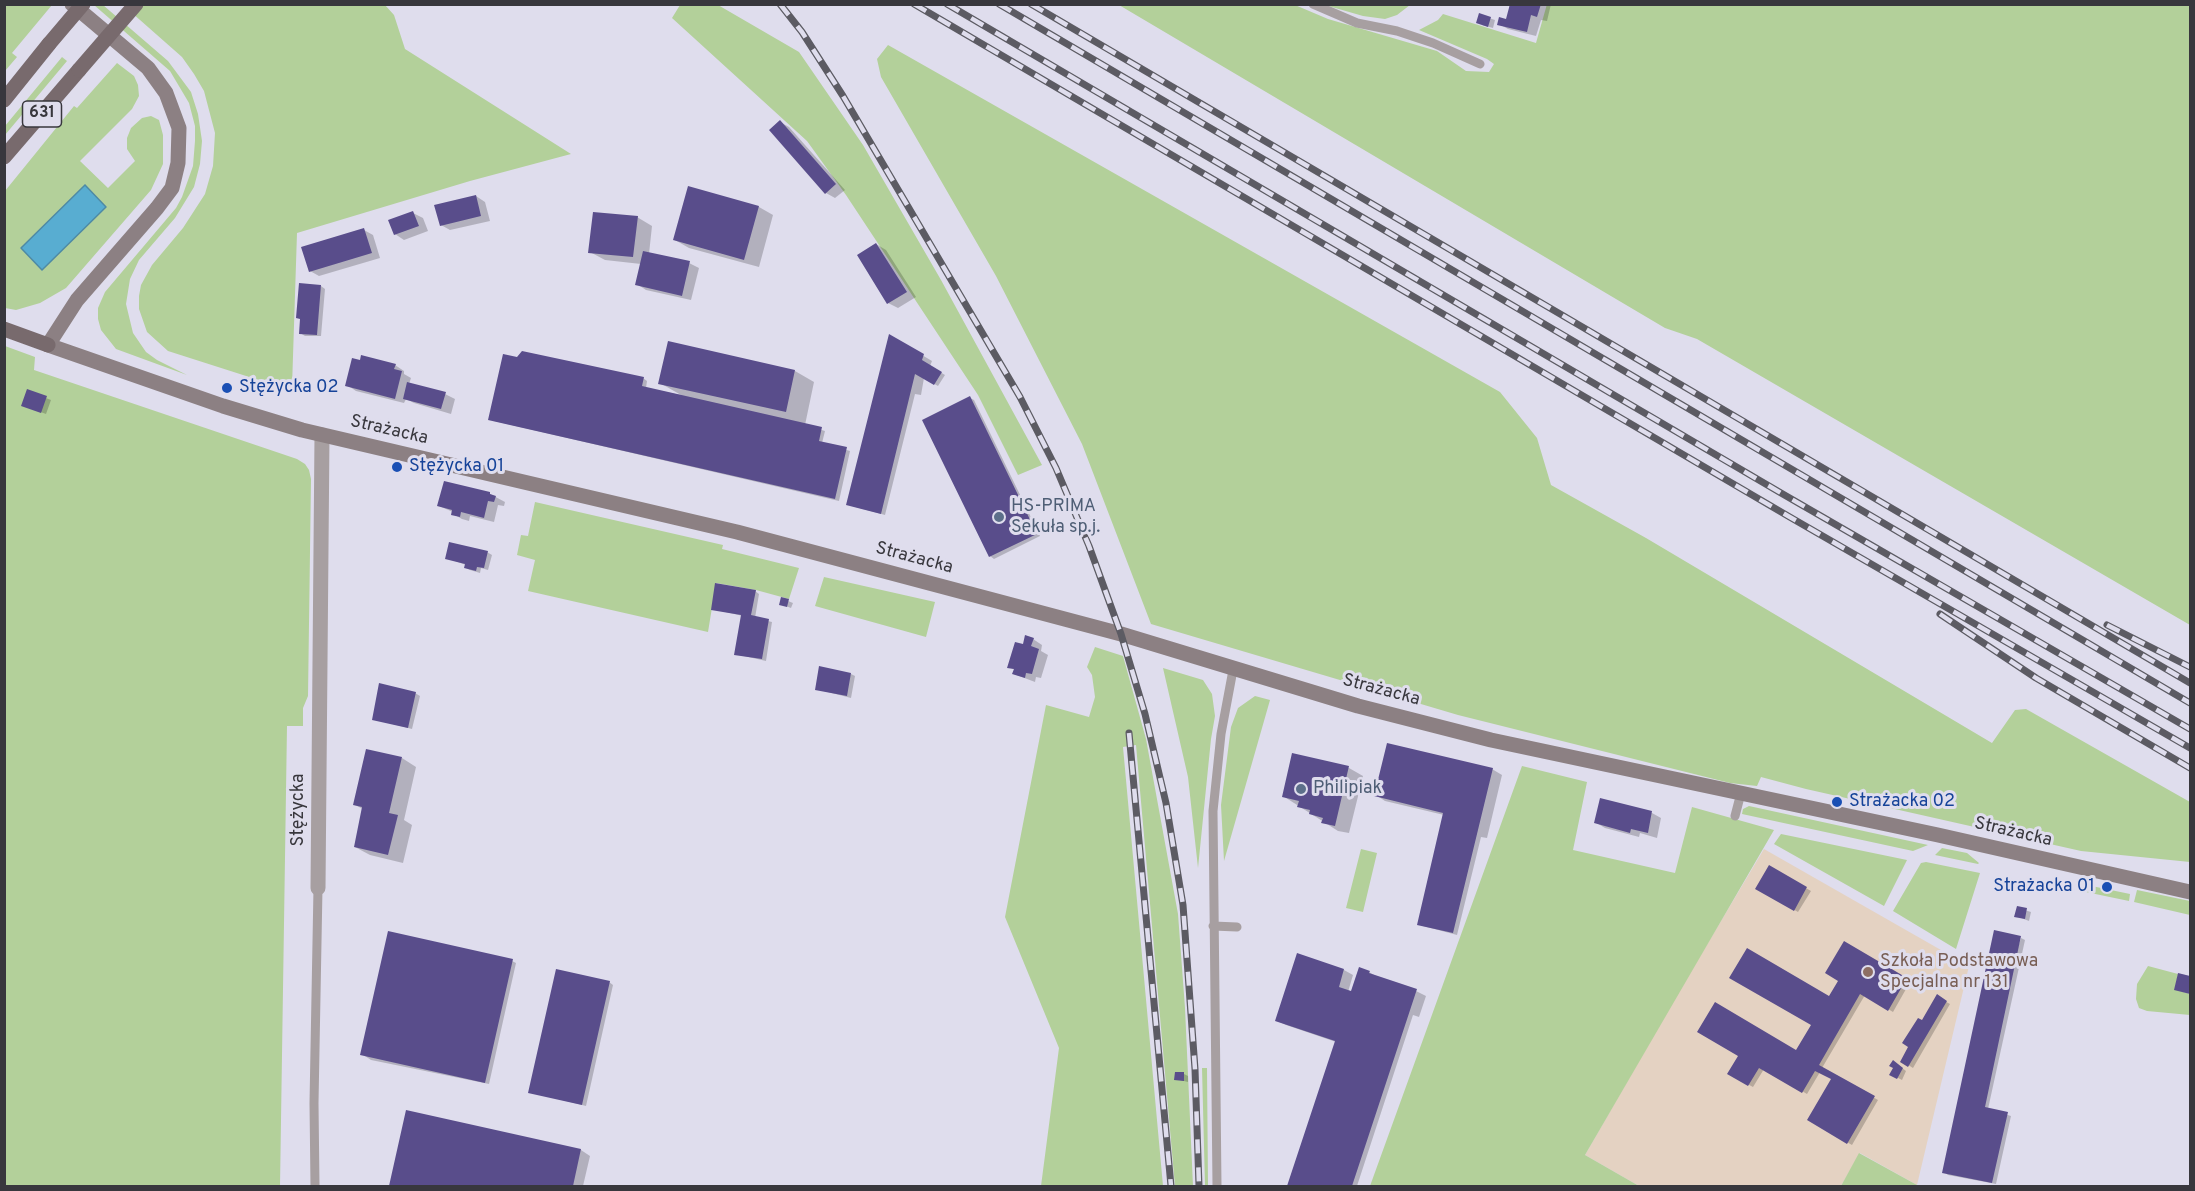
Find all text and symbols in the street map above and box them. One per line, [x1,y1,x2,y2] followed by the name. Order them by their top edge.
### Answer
[22,101,62,127] road number: 631
[239,377,339,399] place label: Stężycka 02
[220,381,234,395] marker: Stężycka 02
[348,412,430,450] street label: Strażacka
[409,456,504,478] place label: Stężycka 01
[390,460,404,474] marker: Stężycka 01
[1011,496,1100,538] place label: HS-PRIMA Sekuła sp.j.
[992,510,1006,524] marker: HS-PRIMA Sekuła sp.j.
[873,538,955,580] street label: Strażacka
[1340,670,1422,712] street label: Strażacka
[288,774,310,846] street label: Stężycka
[1313,778,1382,800] place label: Philipiak
[1294,782,1308,796] marker: Philipiak
[1849,791,1955,813] place label: Strażacka 02
[1830,795,1844,809] marker: Strażacka 02
[1972,814,2054,852] street label: Strażacka
[1993,876,2095,898] place label: Strażacka 01
[2100,880,2114,894] marker: Strażacka 01
[1880,951,2038,994] place label: Szkoła Podstawowa Specjalna nr 131
[1861,965,1875,979] marker: Szkoła Podstawowa Specjalna nr 131

